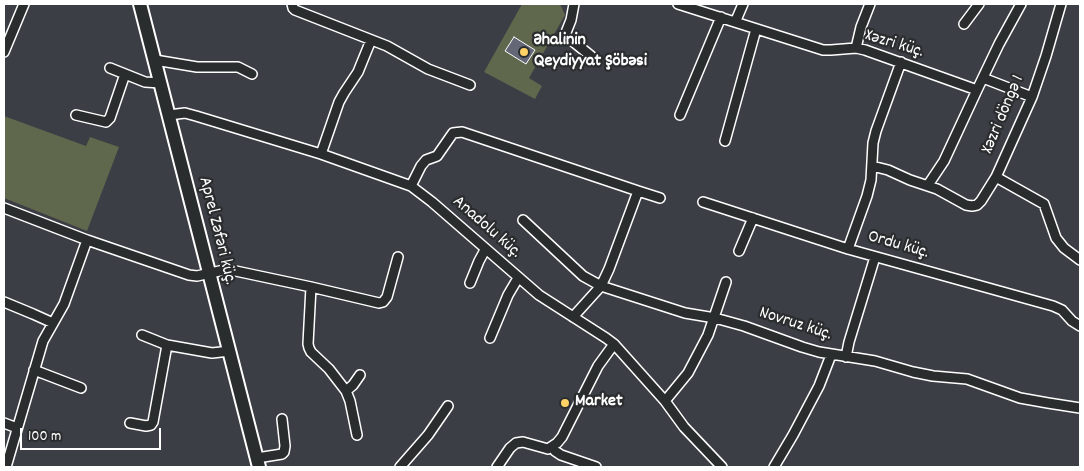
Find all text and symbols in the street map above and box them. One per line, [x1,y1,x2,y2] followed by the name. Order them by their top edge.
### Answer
[862,26,926,64] street label: Xəzri küç.
[534,31,647,74] place label: Əhalinin Qeydiyyat Şöbəsi
[518,46,530,58] marker: Əhalinin Qeydiyyat Şöbəsi
[978,72,1030,158] street label: Xəzri döngə 1
[192,175,240,287] street label: Aprel Zəfəri küç.
[447,192,525,264] street label: Anadolu küç.
[865,227,931,265] street label: Ordu küç.
[756,303,834,347] street label: Novruz küç.
[575,392,623,414] place label: Market
[559,397,571,409] marker: Market
[22,418,164,450] scale bar
[28,426,61,448] text: 100 m

